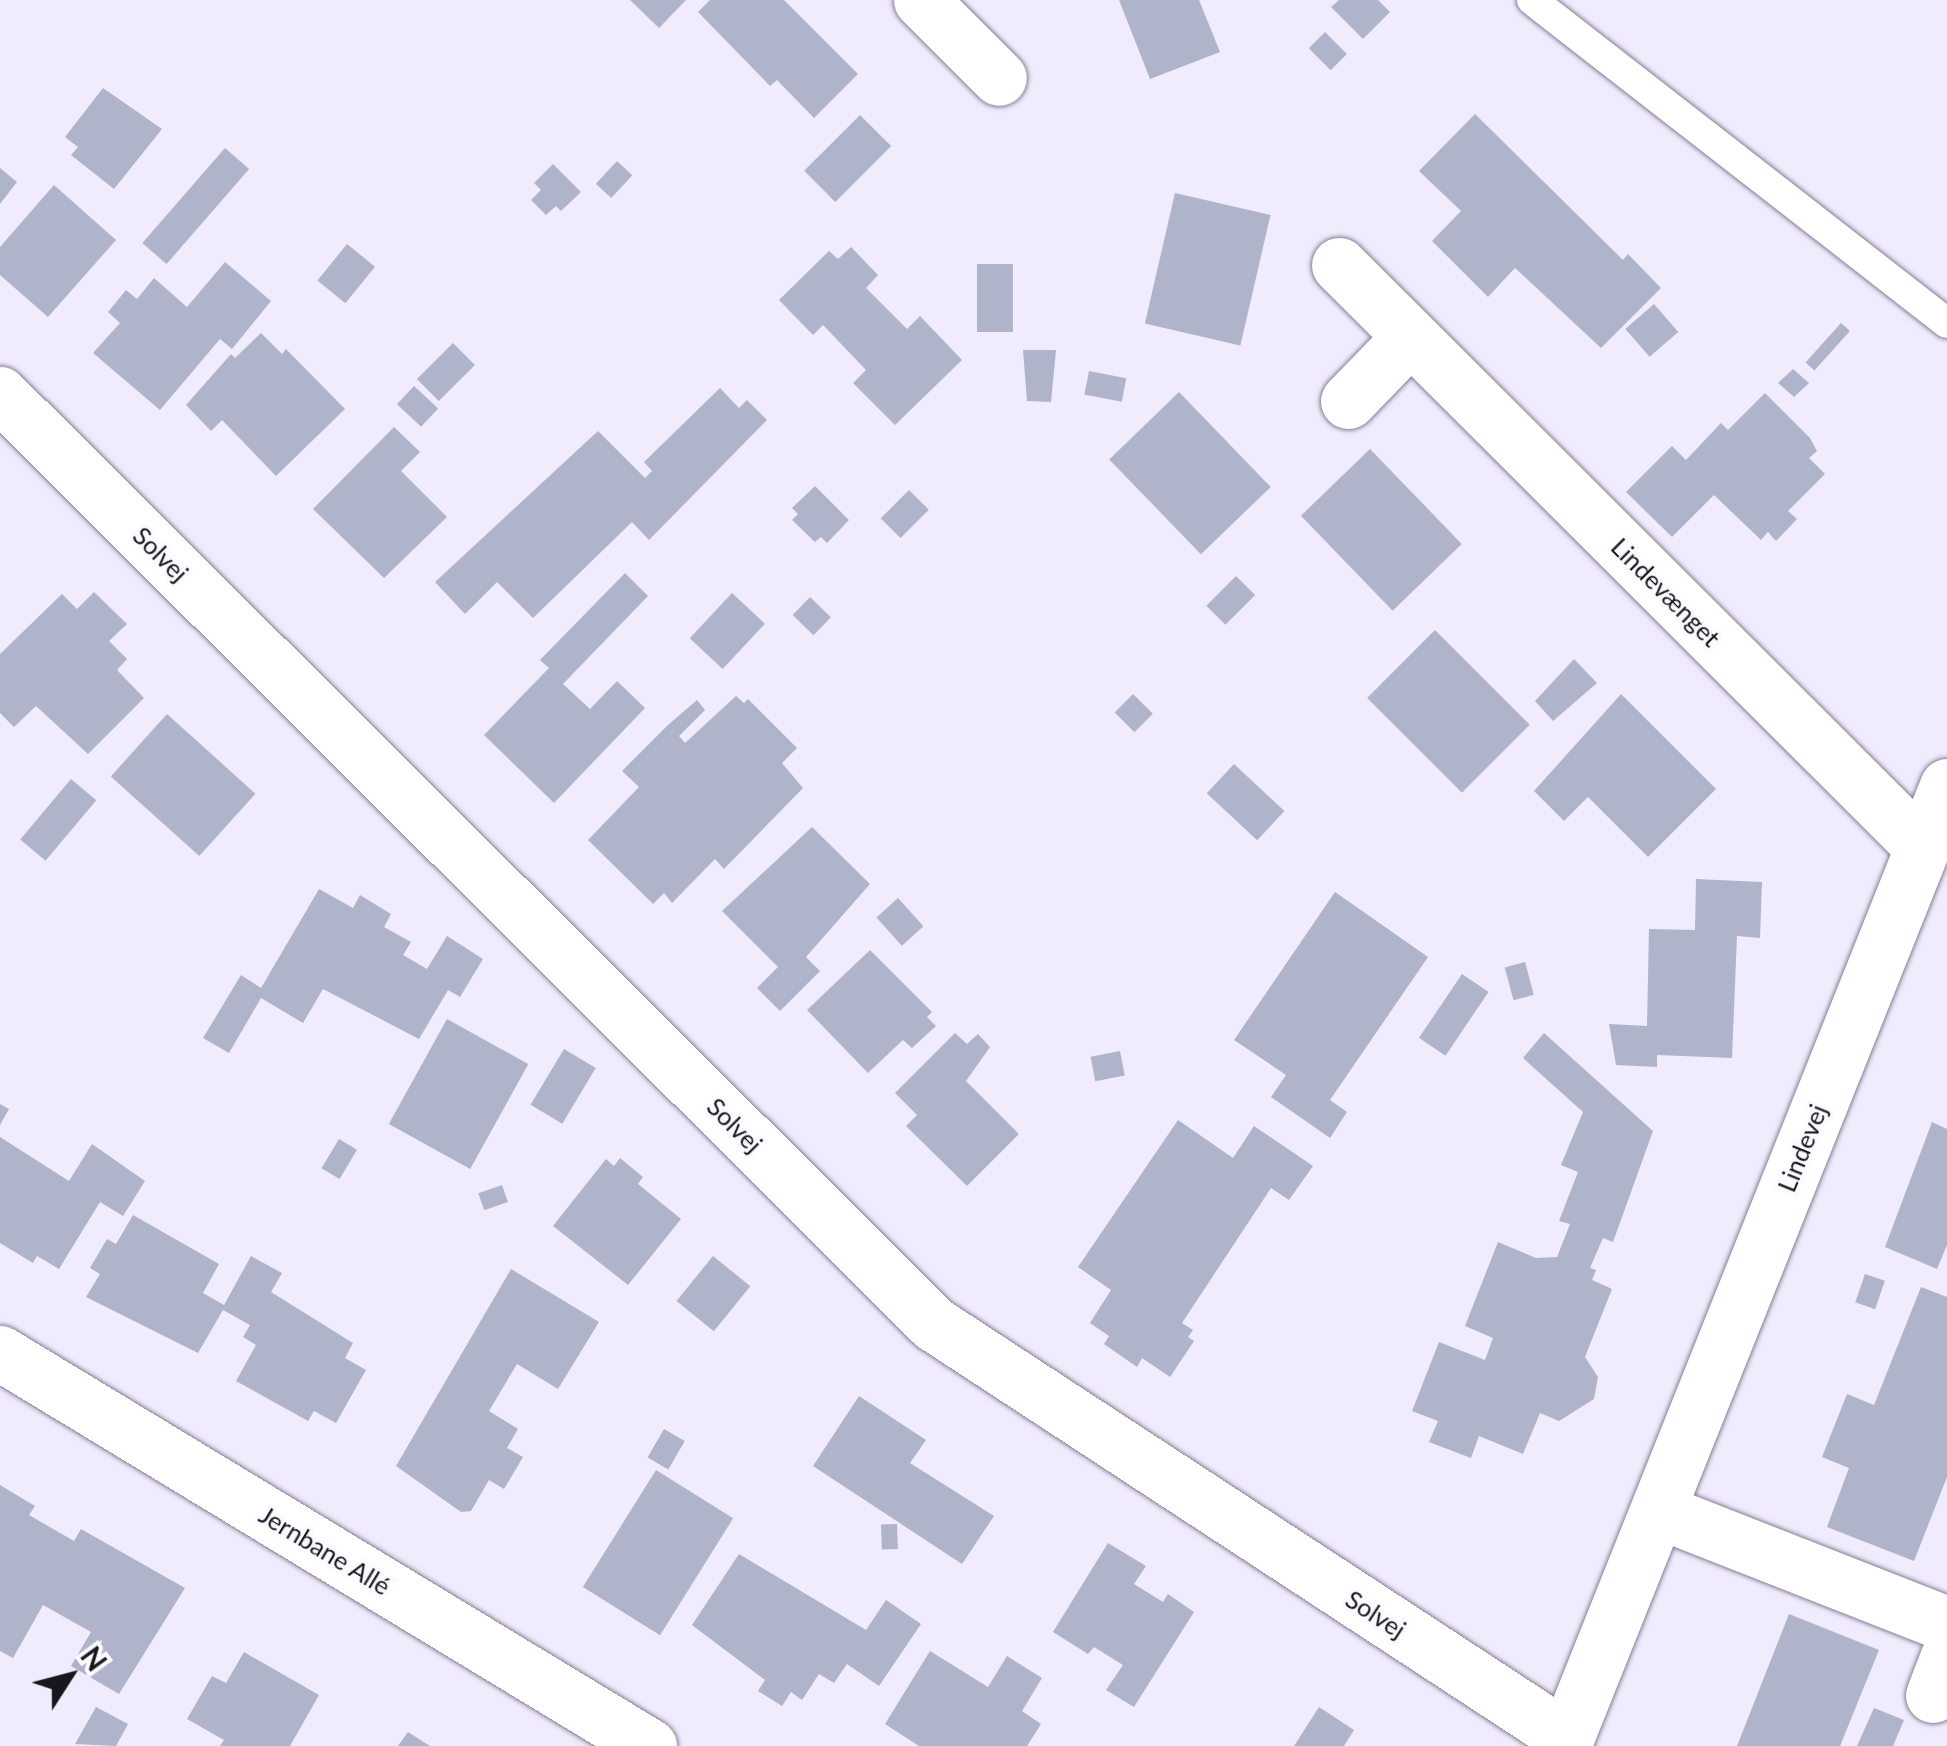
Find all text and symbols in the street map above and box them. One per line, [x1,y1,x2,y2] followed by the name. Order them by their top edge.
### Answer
[127,520,195,588] street label: Solvej
[1605,531,1727,653] street label: Lindevænget
[701,1091,769,1159] street label: Solvej
[1771,1100,1833,1196] street label: Lindevej
[254,1499,396,1601] street label: Jernbane Allé
[1340,1584,1412,1644] street label: Solvej
[20,1626,120,1726] north arrow
[74,1640,114,1677] text: N

